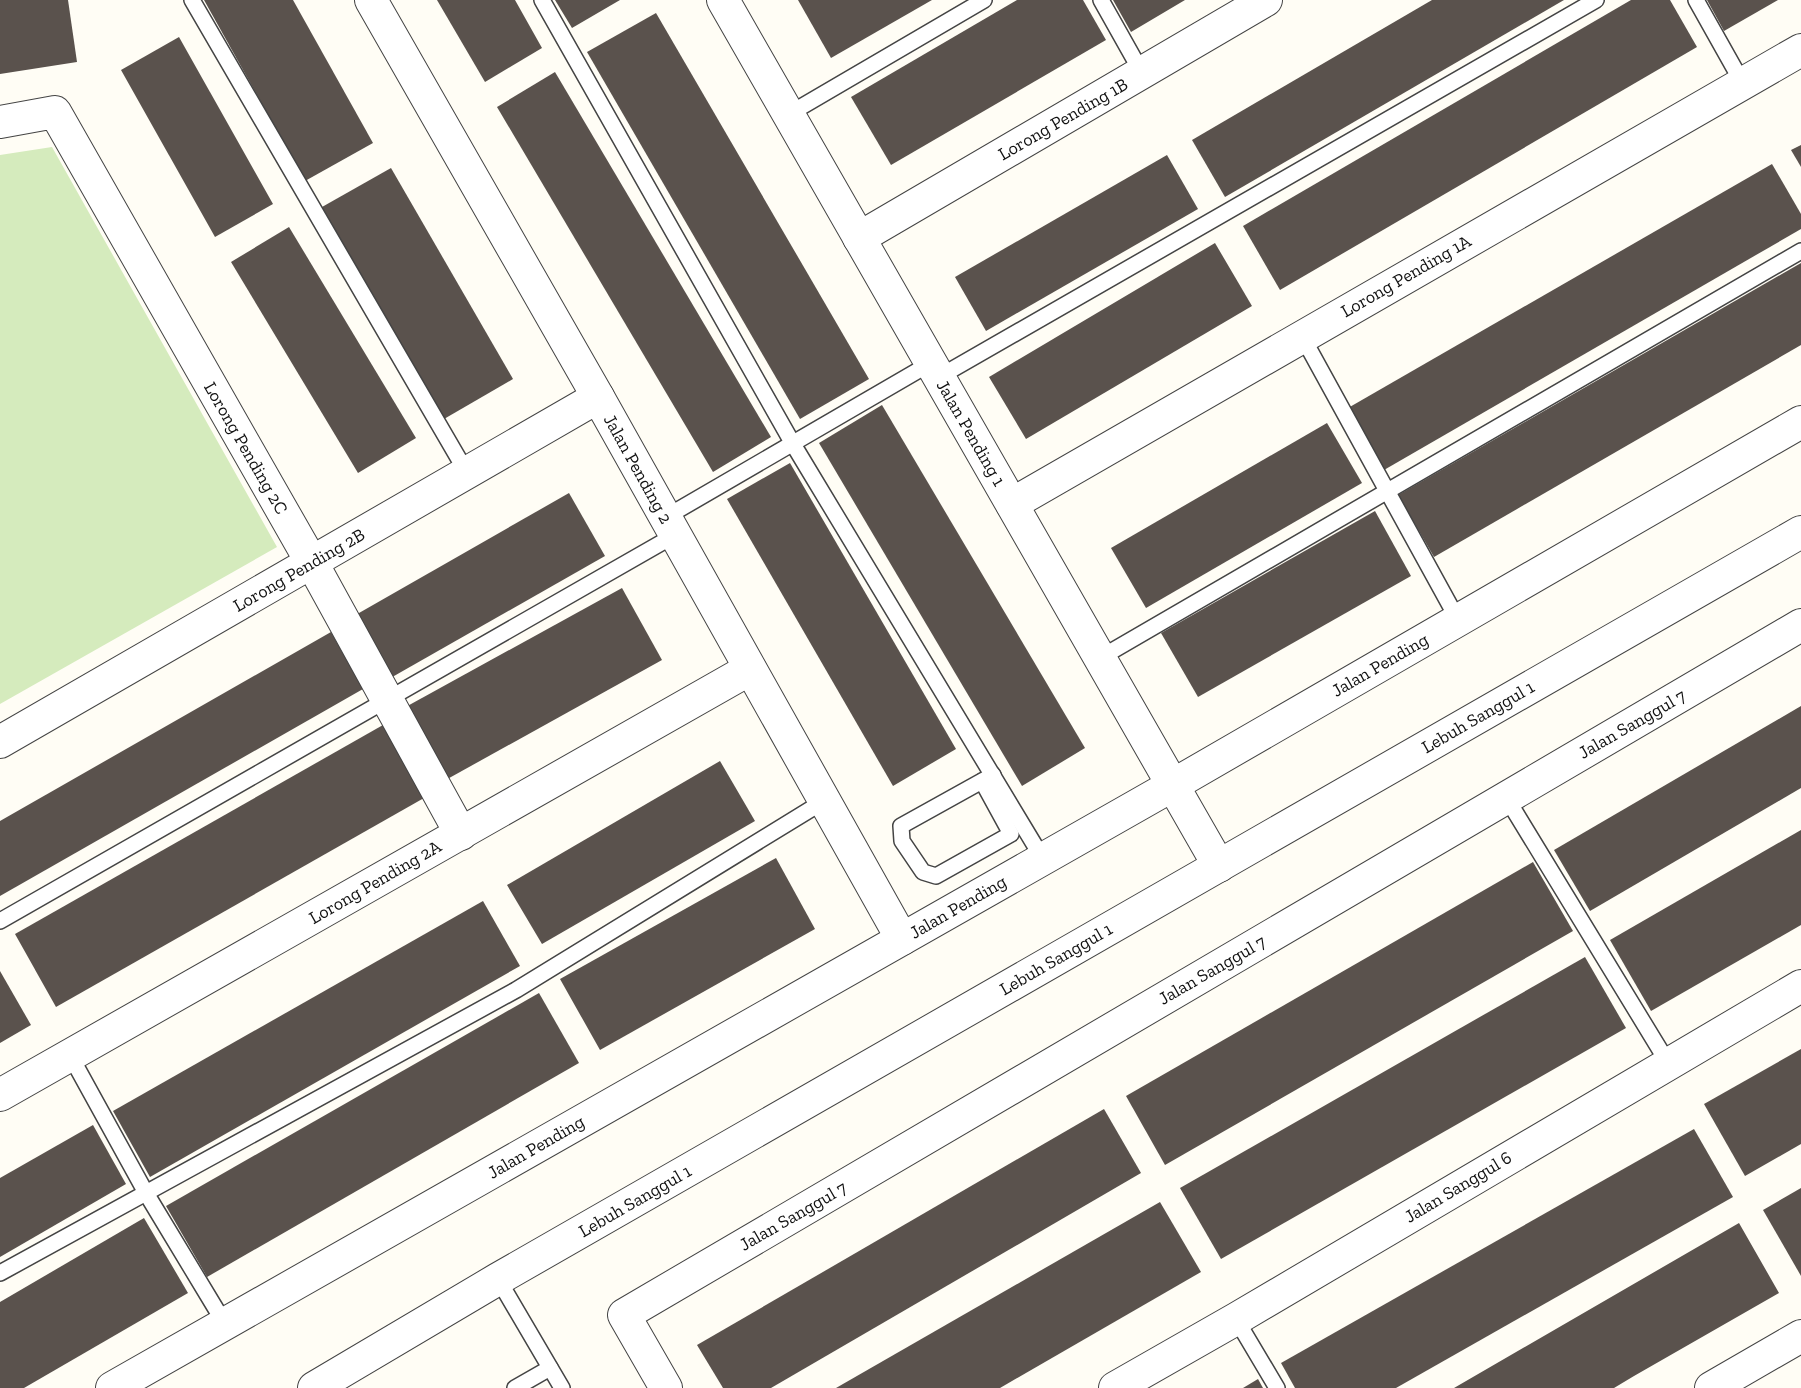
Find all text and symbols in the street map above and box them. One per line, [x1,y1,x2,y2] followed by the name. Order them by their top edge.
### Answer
[994,73,1132,165] street label: Lorong Pending 1B
[1337,230,1475,322] street label: Lorong Pending 1A
[932,376,1010,490] street label: Jalan Pending 1
[199,378,293,518] street label: Lorong Pending 2C
[599,411,677,527] street label: Jalan Pending 2
[229,523,369,617] street label: Lorong Pending 2B
[1328,628,1432,702] street label: Jalan Pending
[1418,676,1538,758] street label: Lebuh Sanggul 1
[1575,684,1690,764] street label: Jalan Sanggul 7
[305,835,445,929] street label: Lorong Pending 2A
[906,870,1010,944] street label: Jalan Pending
[996,918,1116,1000] street label: Lebuh Sanggul 1
[1155,930,1270,1010] street label: Jalan Sanggul 7
[484,1110,588,1184] street label: Jalan Pending
[1400,1146,1516,1228] street label: Jalan Sanggul 6
[575,1160,695,1242] street label: Lebuh Sanggul 1
[736,1176,851,1256] street label: Jalan Sanggul 7

